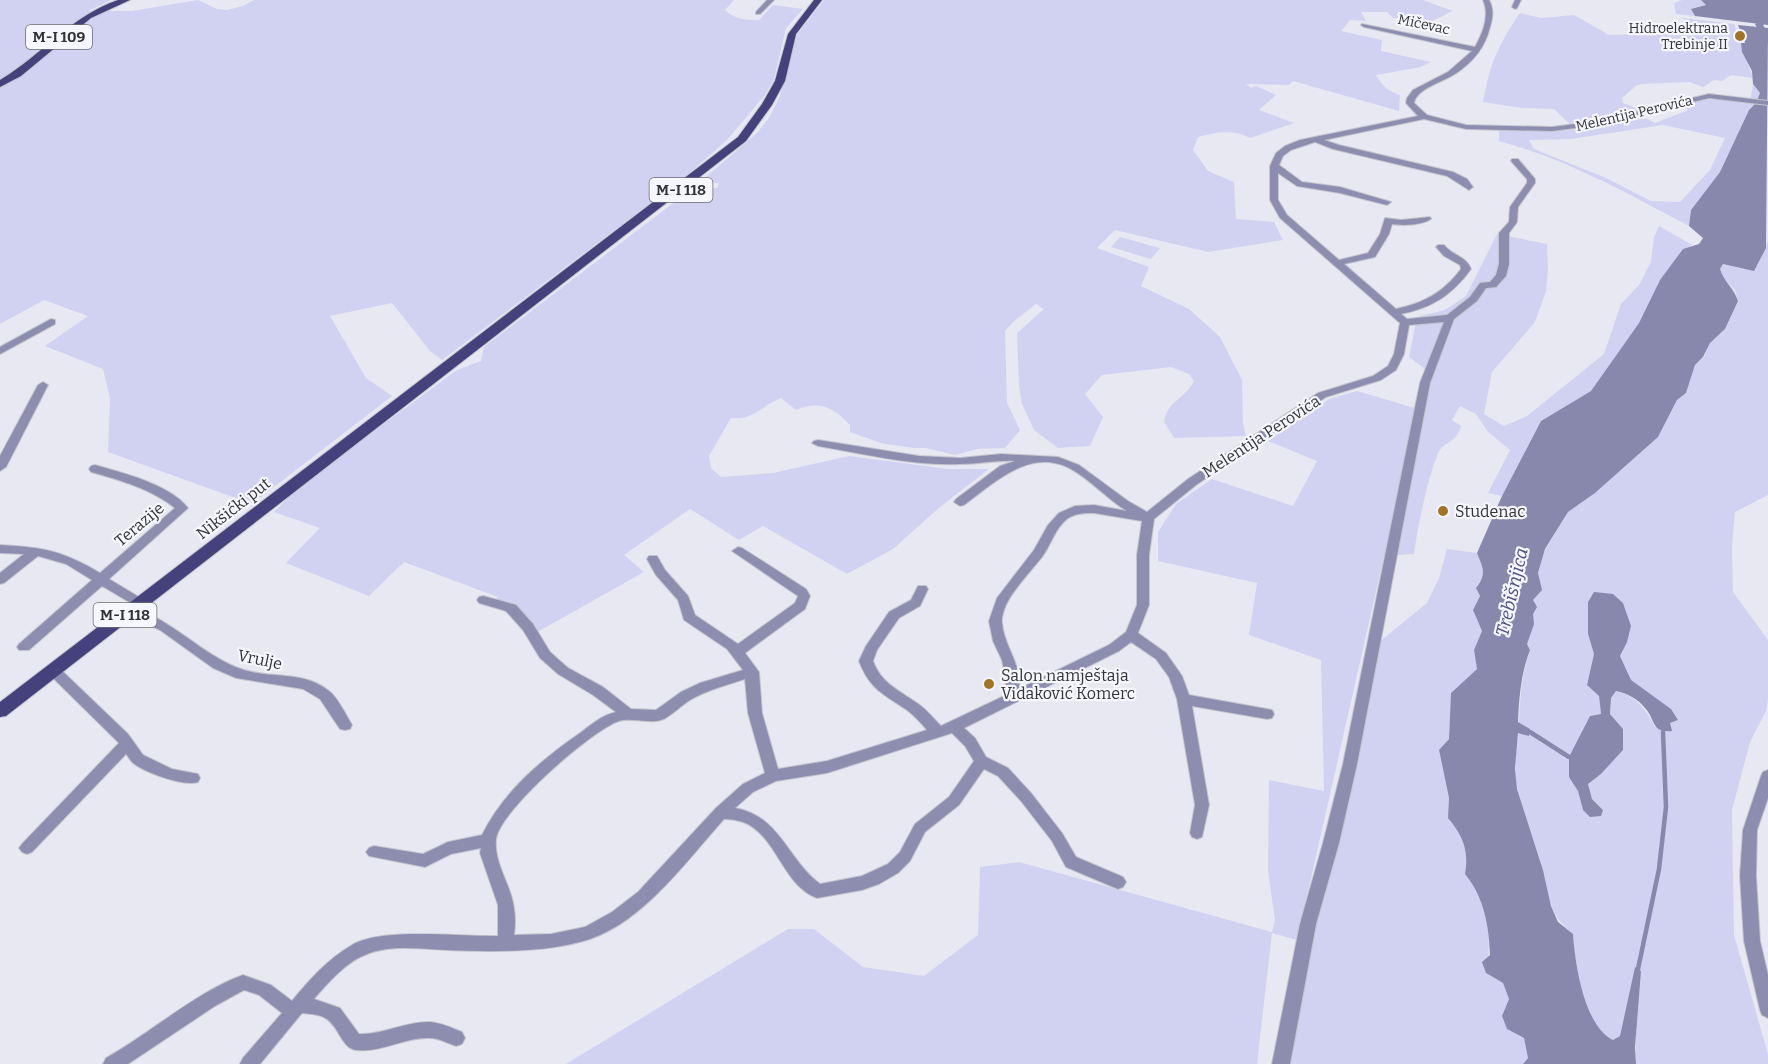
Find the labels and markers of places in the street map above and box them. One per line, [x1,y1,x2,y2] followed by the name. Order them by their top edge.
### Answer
[1628,20,1728,53] place label: Hidroelektrana Trebinje II
[1733,29,1747,43] marker: Hidroelektrana Trebinje II
[1455,502,1525,521] place label: Studenac
[1436,504,1450,518] marker: Studenac
[1001,666,1135,703] place label: Salon namještaja Vidaković Komerc
[982,677,996,691] marker: Salon namještaja Vidaković Komerc

